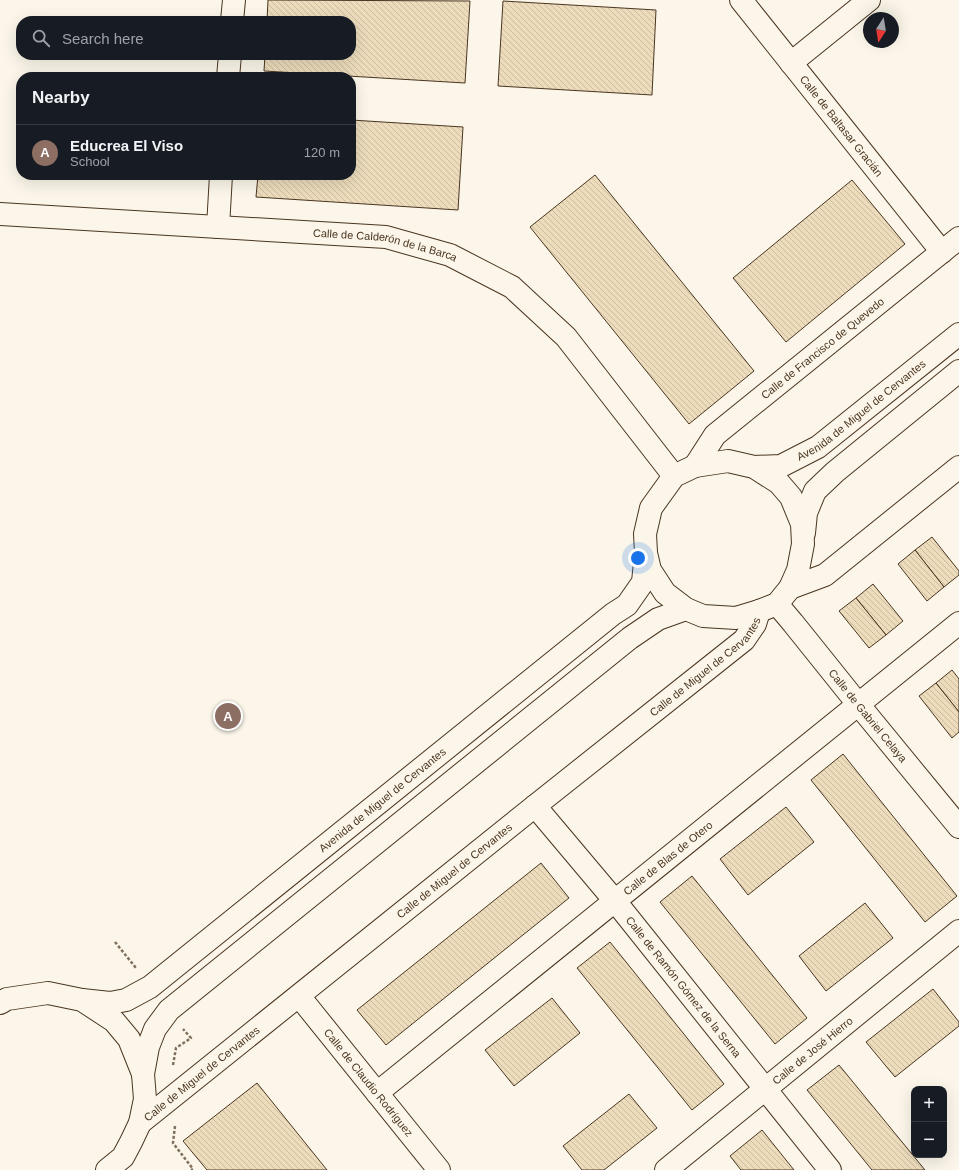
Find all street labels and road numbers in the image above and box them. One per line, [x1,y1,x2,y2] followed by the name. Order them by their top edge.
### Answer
[798,73,885,179] street label: Calle de Baltasar Gracián
[313,227,460,264] street label: Calle de Calderón de la Barca
[759,295,886,401] street label: Calle de Francisco de Quevedo
[795,357,928,463] street label: Avenida de Miguel de Cervantes
[647,616,763,718] street label: Calle de Miguel de Cervantes
[826,667,910,765] street label: Calle de Gabriel Celaya
[317,745,448,854] street label: Avenida de Miguel de Cervantes
[621,819,715,898] street label: Calle de Blas de Otero
[394,821,515,921] street label: Calle de Miguel de Cervantes
[624,914,744,1060] street label: Calle de Ramón Gómez de la Serna
[770,1014,855,1087] street label: Calle de José Hierro
[142,1023,262,1123] street label: Calle de Miguel de Cervantes
[322,1026,415,1139] street label: Calle de Claudio Rodríguez

